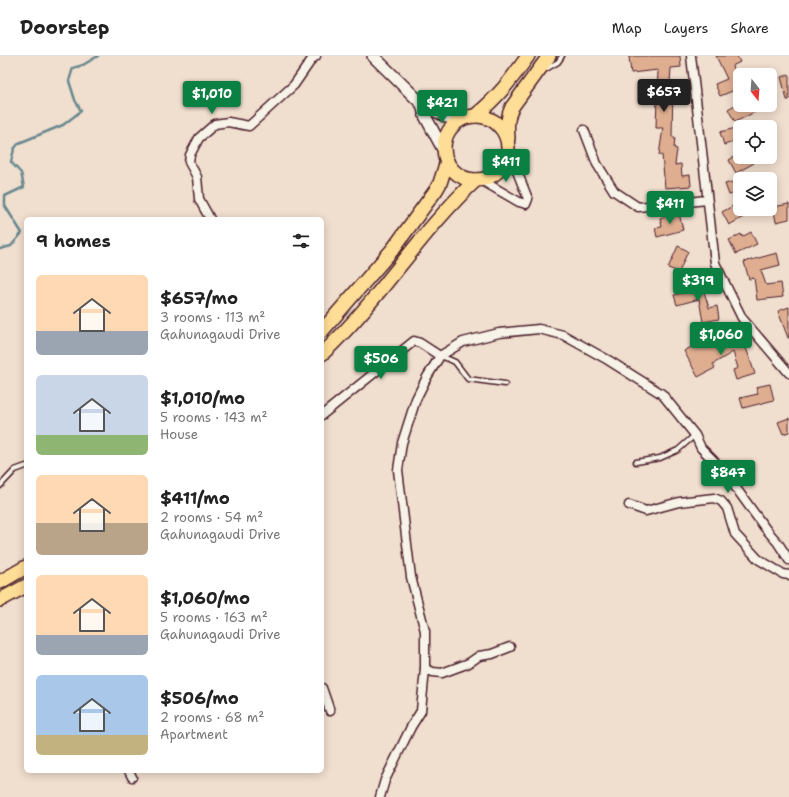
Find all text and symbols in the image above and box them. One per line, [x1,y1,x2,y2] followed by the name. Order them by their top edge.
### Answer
[20,15,109,40] text: Doorstep
[612,19,642,37] text: Map
[664,19,708,37] text: Layers
[730,19,769,37] text: Share
[733,68,777,112] north arrow
[733,68,777,216] map controls
[640,79,688,113] pin: $657
[179,81,245,115] pin: $1,010
[647,83,681,100] text: $657
[192,85,232,102] text: $1,010
[418,90,466,124] pin: $421
[426,94,458,111] text: $421
[733,120,777,164] button: locate
[482,149,530,183] pin: $411
[492,153,520,170] text: $411
[733,172,777,216] button: layers
[646,191,694,225] pin: $411
[656,195,684,212] text: $411
[36,230,111,252] text: 9 homes
[290,230,312,252] icon: filters
[674,268,722,302] pin: $319
[682,272,714,289] text: $319
[160,287,238,309] text: $657/mo
[68,291,116,339] icon: home
[160,309,265,326] text: 3 rooms · 113 m²
[688,322,754,356] pin: $1,060
[160,326,281,343] text: Gahunagaudi Drive
[699,326,743,343] text: $1,060
[357,346,405,380] pin: $506
[363,350,399,367] text: $506
[160,387,245,409] text: $1,010/mo
[68,391,116,439] icon: home
[160,409,268,426] text: 5 rooms · 143 m²
[160,426,198,443] text: House
[704,460,752,494] pin: $847
[710,464,746,481] text: $847
[160,487,230,509] text: $411/mo
[68,491,116,539] icon: home
[160,509,263,526] text: 2 rooms · 54 m²
[160,526,281,543] text: Gahunagaudi Drive
[160,587,250,609] text: $1,060/mo
[68,591,116,639] icon: home
[160,609,268,626] text: 5 rooms · 163 m²
[160,626,281,643] text: Gahunagaudi Drive
[160,687,239,709] text: $506/mo
[68,691,116,739] icon: home
[160,709,264,726] text: 2 rooms · 68 m²
[160,726,228,743] text: Apartment

